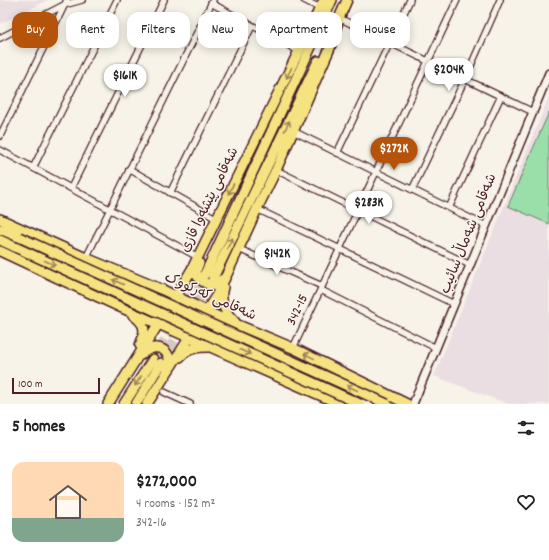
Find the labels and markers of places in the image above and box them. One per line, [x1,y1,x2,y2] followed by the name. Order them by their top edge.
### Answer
[421,58,477,92] pin: $204K
[97,64,153,98] pin: $161K
[366,137,422,171] pin: $272K
[341,191,397,225] pin: $283K
[249,242,305,276] pin: $142K

